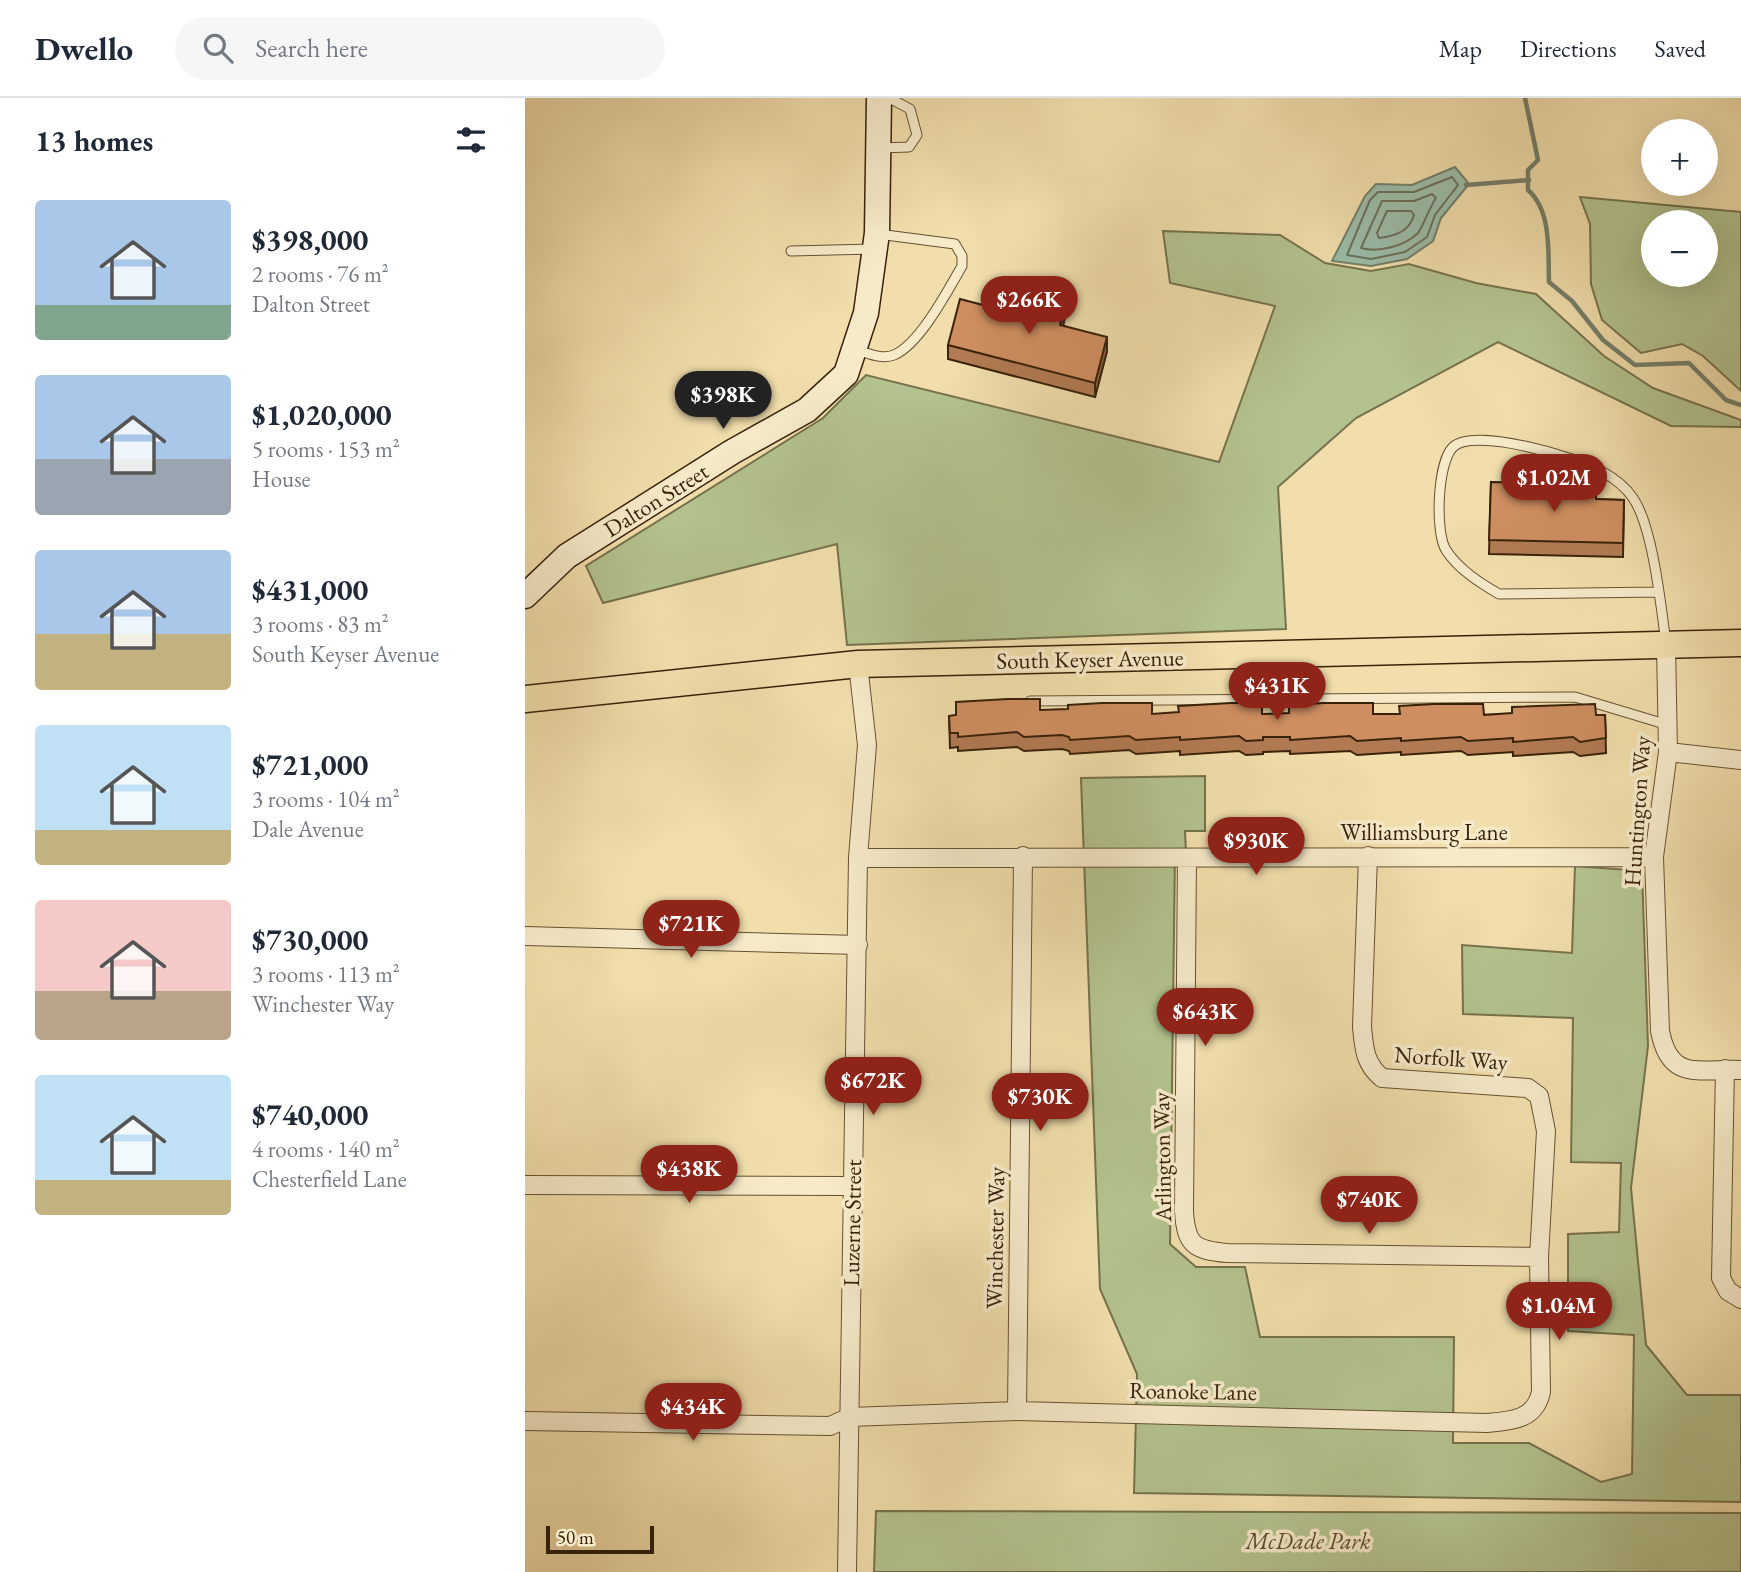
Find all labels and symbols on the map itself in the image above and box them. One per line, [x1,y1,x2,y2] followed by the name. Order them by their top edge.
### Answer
[980,276,1078,336] pin: $266K
[674,372,772,431] pin: $398K
[1497,454,1611,514] pin: $1.02M
[598,456,715,544] street label: Dalton Street
[996,642,1184,676] street label: South Keyser Avenue
[1228,662,1326,722] pin: $431K
[1617,734,1657,887] street label: Huntington Way
[1340,817,1508,847] street label: Williamsburg Lane
[1207,818,1305,877] pin: $930K
[642,900,740,960] pin: $721K
[1156,988,1254,1048] pin: $643K
[1393,1039,1510,1077] street label: Norfolk Way
[824,1058,922,1117] pin: $672K
[991,1074,1089,1133] pin: $730K
[1146,1091,1178,1223] street label: Arlington Way
[640,1146,738,1205] pin: $438K
[836,1158,868,1287] street label: Luzerne Street
[979,1166,1011,1309] street label: Winchester Way
[1320,1176,1418,1236] pin: $740K
[1502,1282,1616,1342] pin: $1.04M
[1129,1375,1257,1407] street label: Roanoke Lane
[644,1384,742,1443] pin: $434K
[546,1523,655,1555] scale bar
[1244,1526,1371,1556] park label: McDade Park

